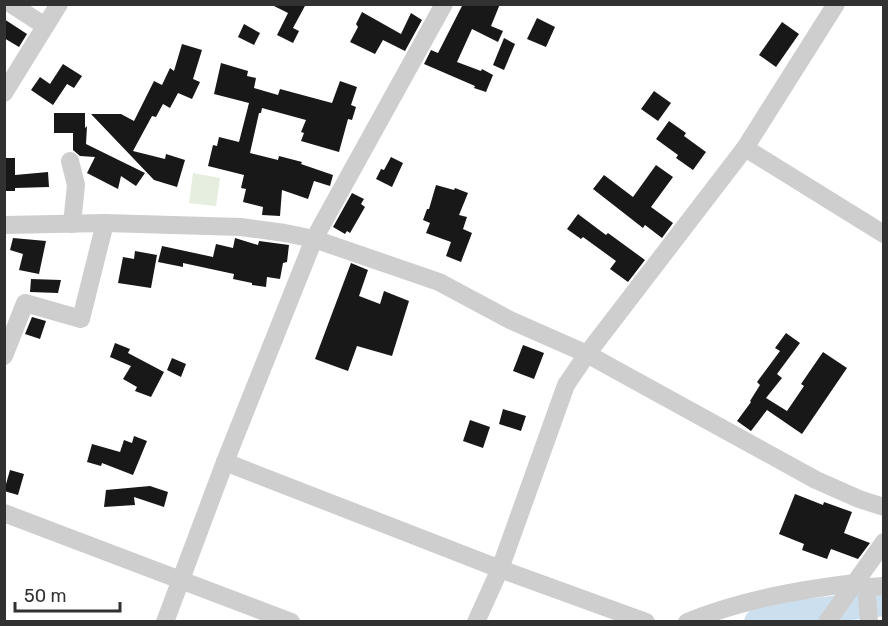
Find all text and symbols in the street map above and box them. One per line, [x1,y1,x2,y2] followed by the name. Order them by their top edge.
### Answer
[15,575,120,613] scale bar
[24,585,67,607] text: 50 m

